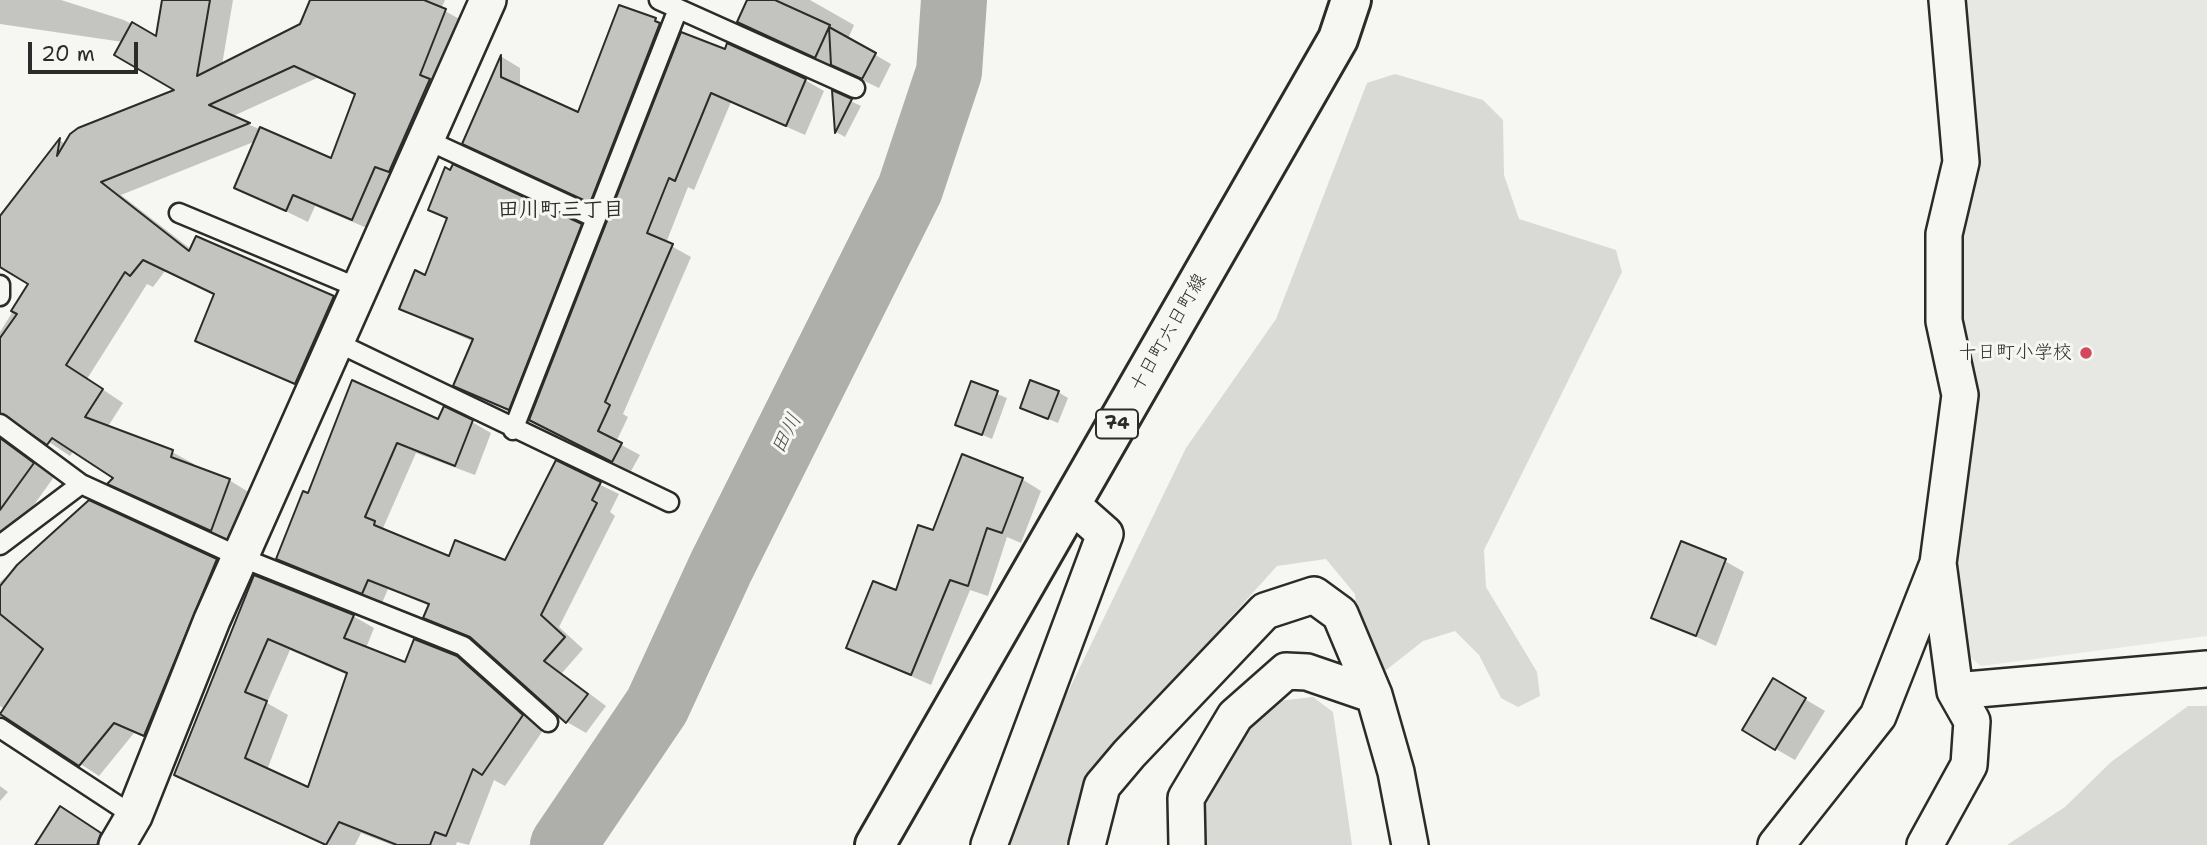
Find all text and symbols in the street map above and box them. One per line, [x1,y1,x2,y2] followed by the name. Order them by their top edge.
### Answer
[32,28,142,72] scale bar
[41,40,95,68] text: 20 m
[498,198,624,224] district label: 田川町三丁目
[1126,270,1212,396] street label: 十日町六日町線
[1958,342,2072,364] place label: 十日町小学校
[2078,345,2094,361] marker: 十日町小学校
[766,410,808,458] water label: 田川
[1096,410,1138,438] road number: 74

